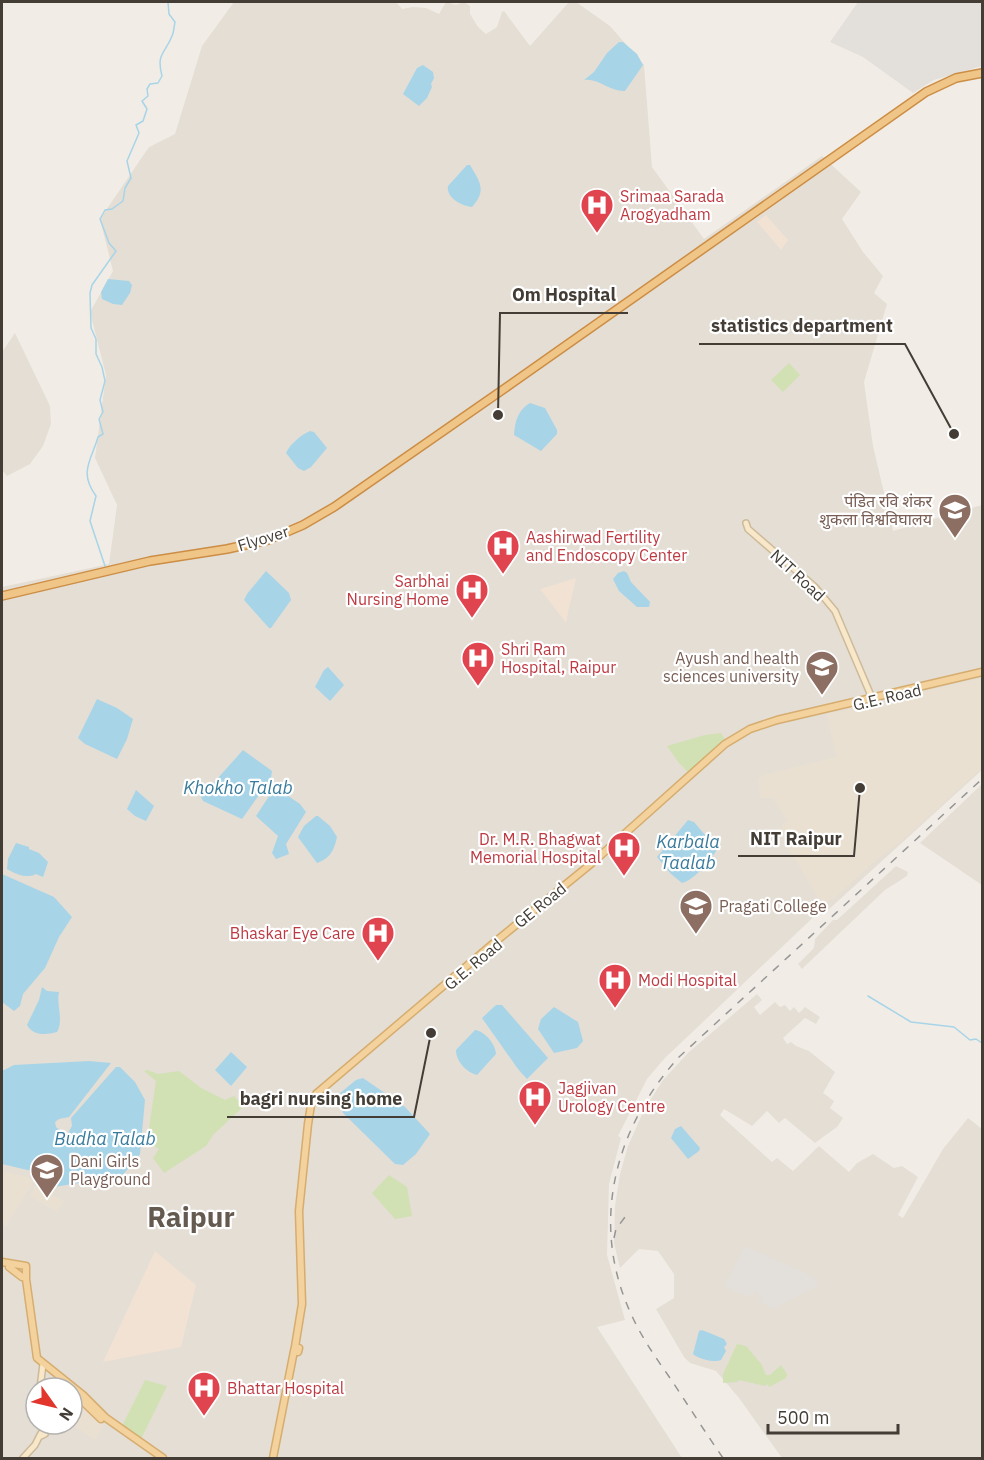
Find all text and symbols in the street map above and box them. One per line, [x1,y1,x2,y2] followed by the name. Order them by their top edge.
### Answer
[620,186,724,224] place label: Srimaa Sarada Arogyadham
[579,187,615,234] hospital icon: Srimaa Sarada Arogyadham
[500,277,628,313] callout: Om Hospital
[512,283,617,306] text: Om Hospital
[699,308,905,344] callout: statistics department
[711,314,893,337] text: statistics department
[819,491,933,530] place label: पंडित रवि शंकर शुकला विश्वविघालय
[937,492,973,539] school or university icon: पंडित रवि शंकर शुकला विश्वविघालय
[235,521,291,555] street label: Flyover
[526,527,687,565] place label: Aashirwad Fertility and Endoscopy Center
[485,528,521,575] hospital icon: Aashirwad Fertility and Endoscopy Center
[767,545,829,605] street label: NIT Road
[347,571,449,609] place label: Sarbhai Nursing Home
[454,572,490,619] hospital icon: Sarbhai Nursing Home
[501,639,616,677] place label: Shri Ram Hospital, Raipur
[460,640,496,687] hospital icon: Shri Ram Hospital, Raipur
[663,648,799,686] place label: Ayush and health sciences university
[804,649,840,696] school or university icon: Ayush and health sciences university
[851,679,923,715] street label: G.E. Road
[183,776,293,799] water label: Khokho Talab
[738,820,854,856] callout: NIT Raipur
[750,827,842,850] text: NIT Raipur
[470,829,601,867] place label: Dr. M.R. Bhagwat Memorial Hospital
[606,830,642,877] hospital icon: Dr. M.R. Bhagwat Memorial Hospital
[656,830,720,874] water label: Karbala Taalab
[510,878,570,932] street label: GE Road
[678,888,714,935] school or university icon: Pragati College
[719,896,827,916] place label: Pragati College
[360,915,396,962] hospital icon: Bhaskar Eye Care
[230,923,355,943] place label: Bhaskar Eye Care
[440,934,506,994] street label: G.E. Road
[597,962,633,1009] hospital icon: Modi Hospital
[638,970,737,990] place label: Modi Hospital
[558,1078,665,1116] place label: Jagjivan Urology Centre
[517,1079,553,1126] hospital icon: Jagjivan Urology Centre
[227,1081,414,1117] callout: bagri nursing home
[240,1087,402,1110] text: bagri nursing home
[54,1127,156,1150] water label: Budha Talab
[70,1151,151,1189] place label: Dani Girls Playground
[29,1152,65,1199] school or university icon: Dani Girls Playground
[147,1198,235,1235] district label: Raipur
[186,1370,222,1417] hospital icon: Bhattar Hospital
[24,1376,84,1436] north arrow
[227,1378,344,1398] place label: Bhattar Hospital
[768,1397,898,1435] scale bar
[55,1404,78,1425] text: N
[777,1406,829,1429] text: 500 m

